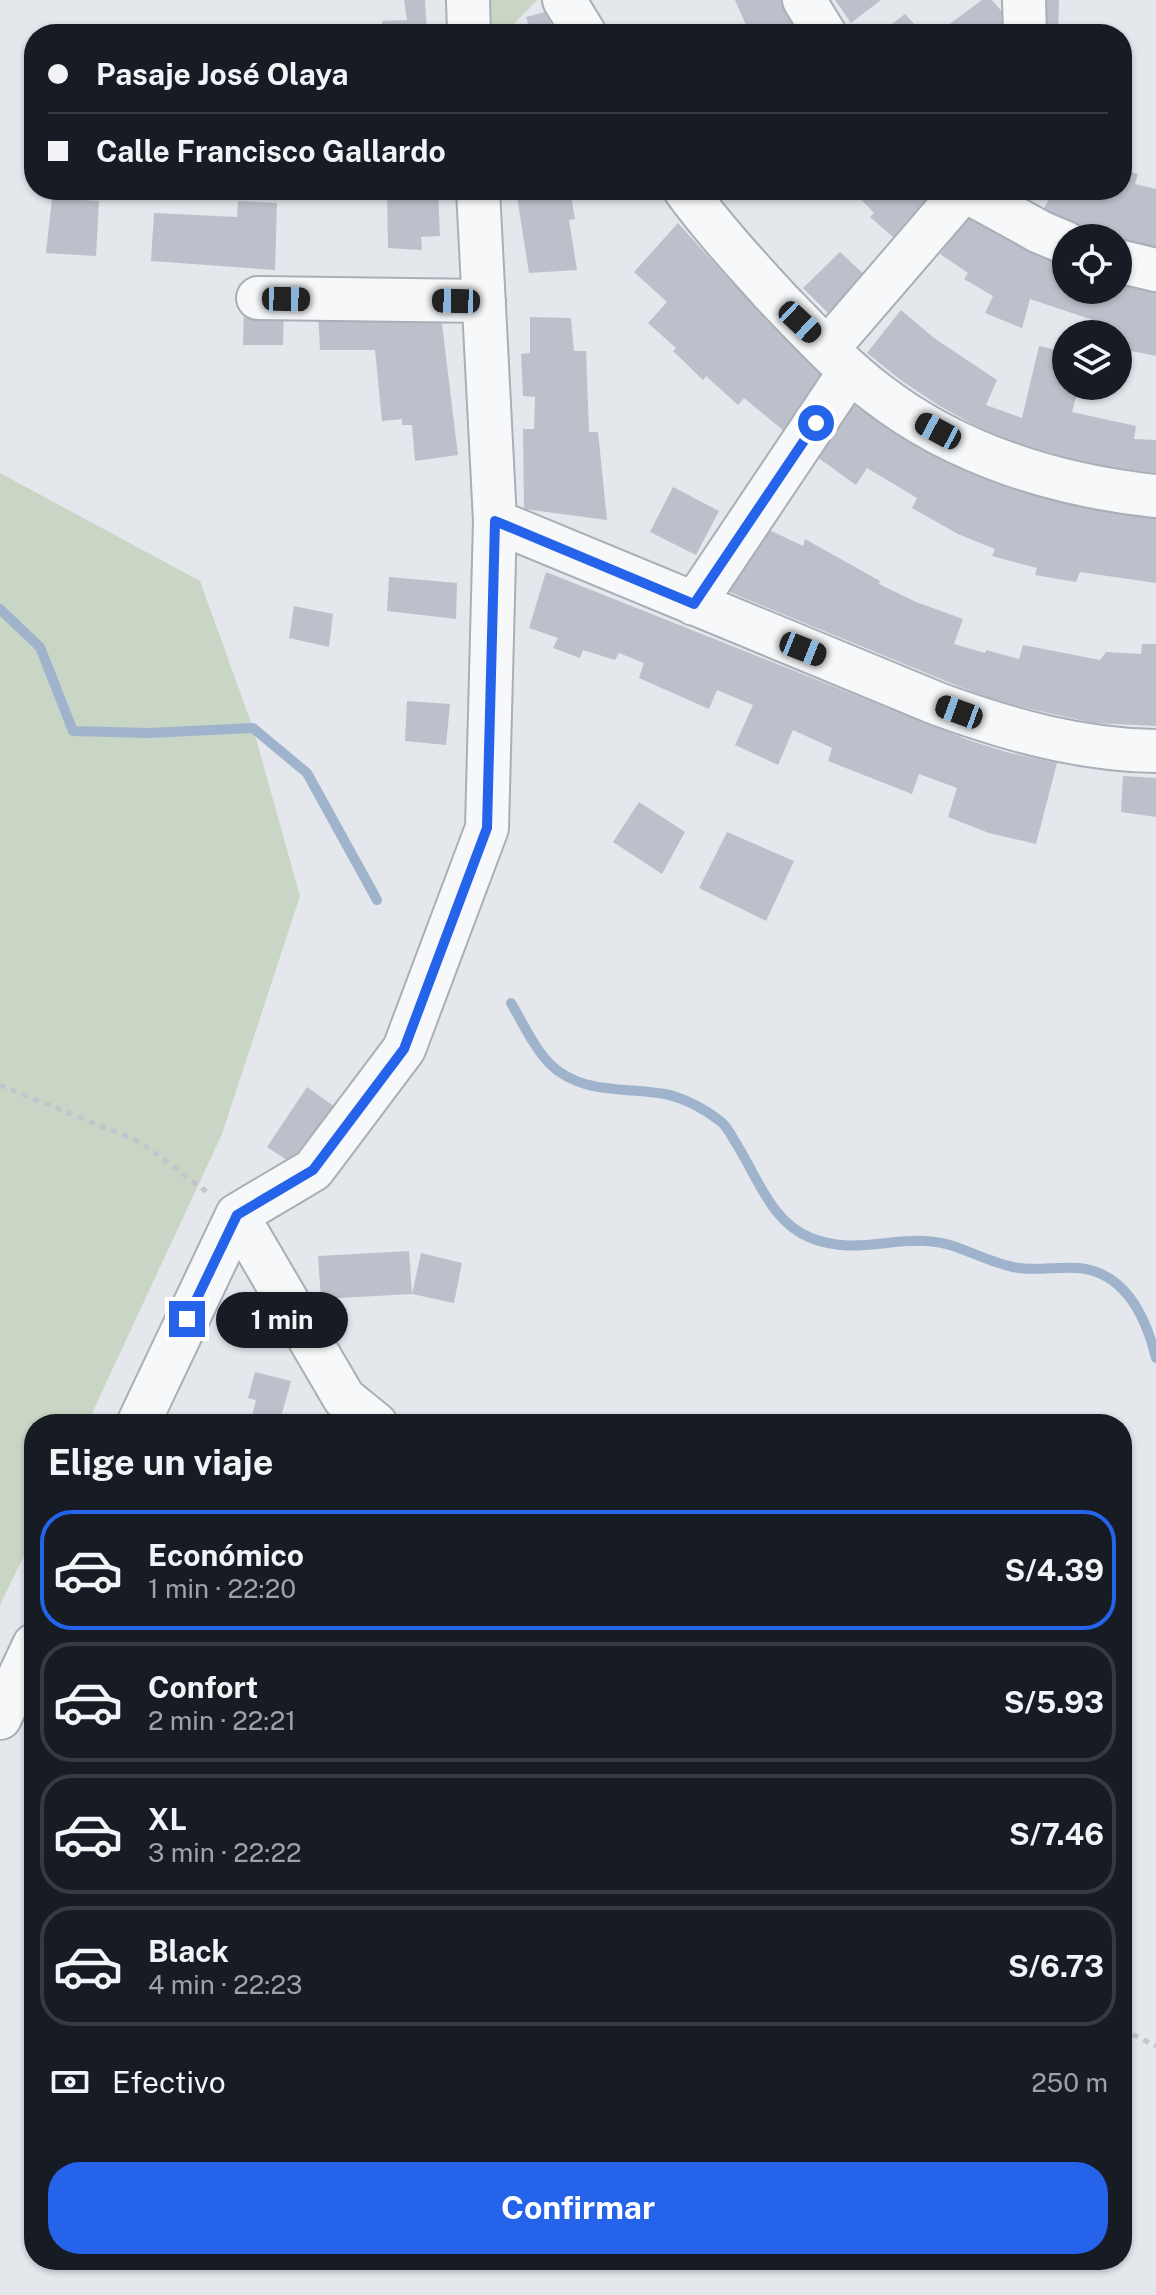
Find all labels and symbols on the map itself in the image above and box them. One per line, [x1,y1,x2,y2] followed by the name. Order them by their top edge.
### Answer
[262,287,310,311] car
[432,289,480,313] car
[774,297,826,347] car
[798,405,834,441] route start
[911,409,965,453] car
[776,629,830,669] car
[932,693,986,731] car
[215,1291,347,1347] callout: 1 min
[169,1301,205,1337] route end

